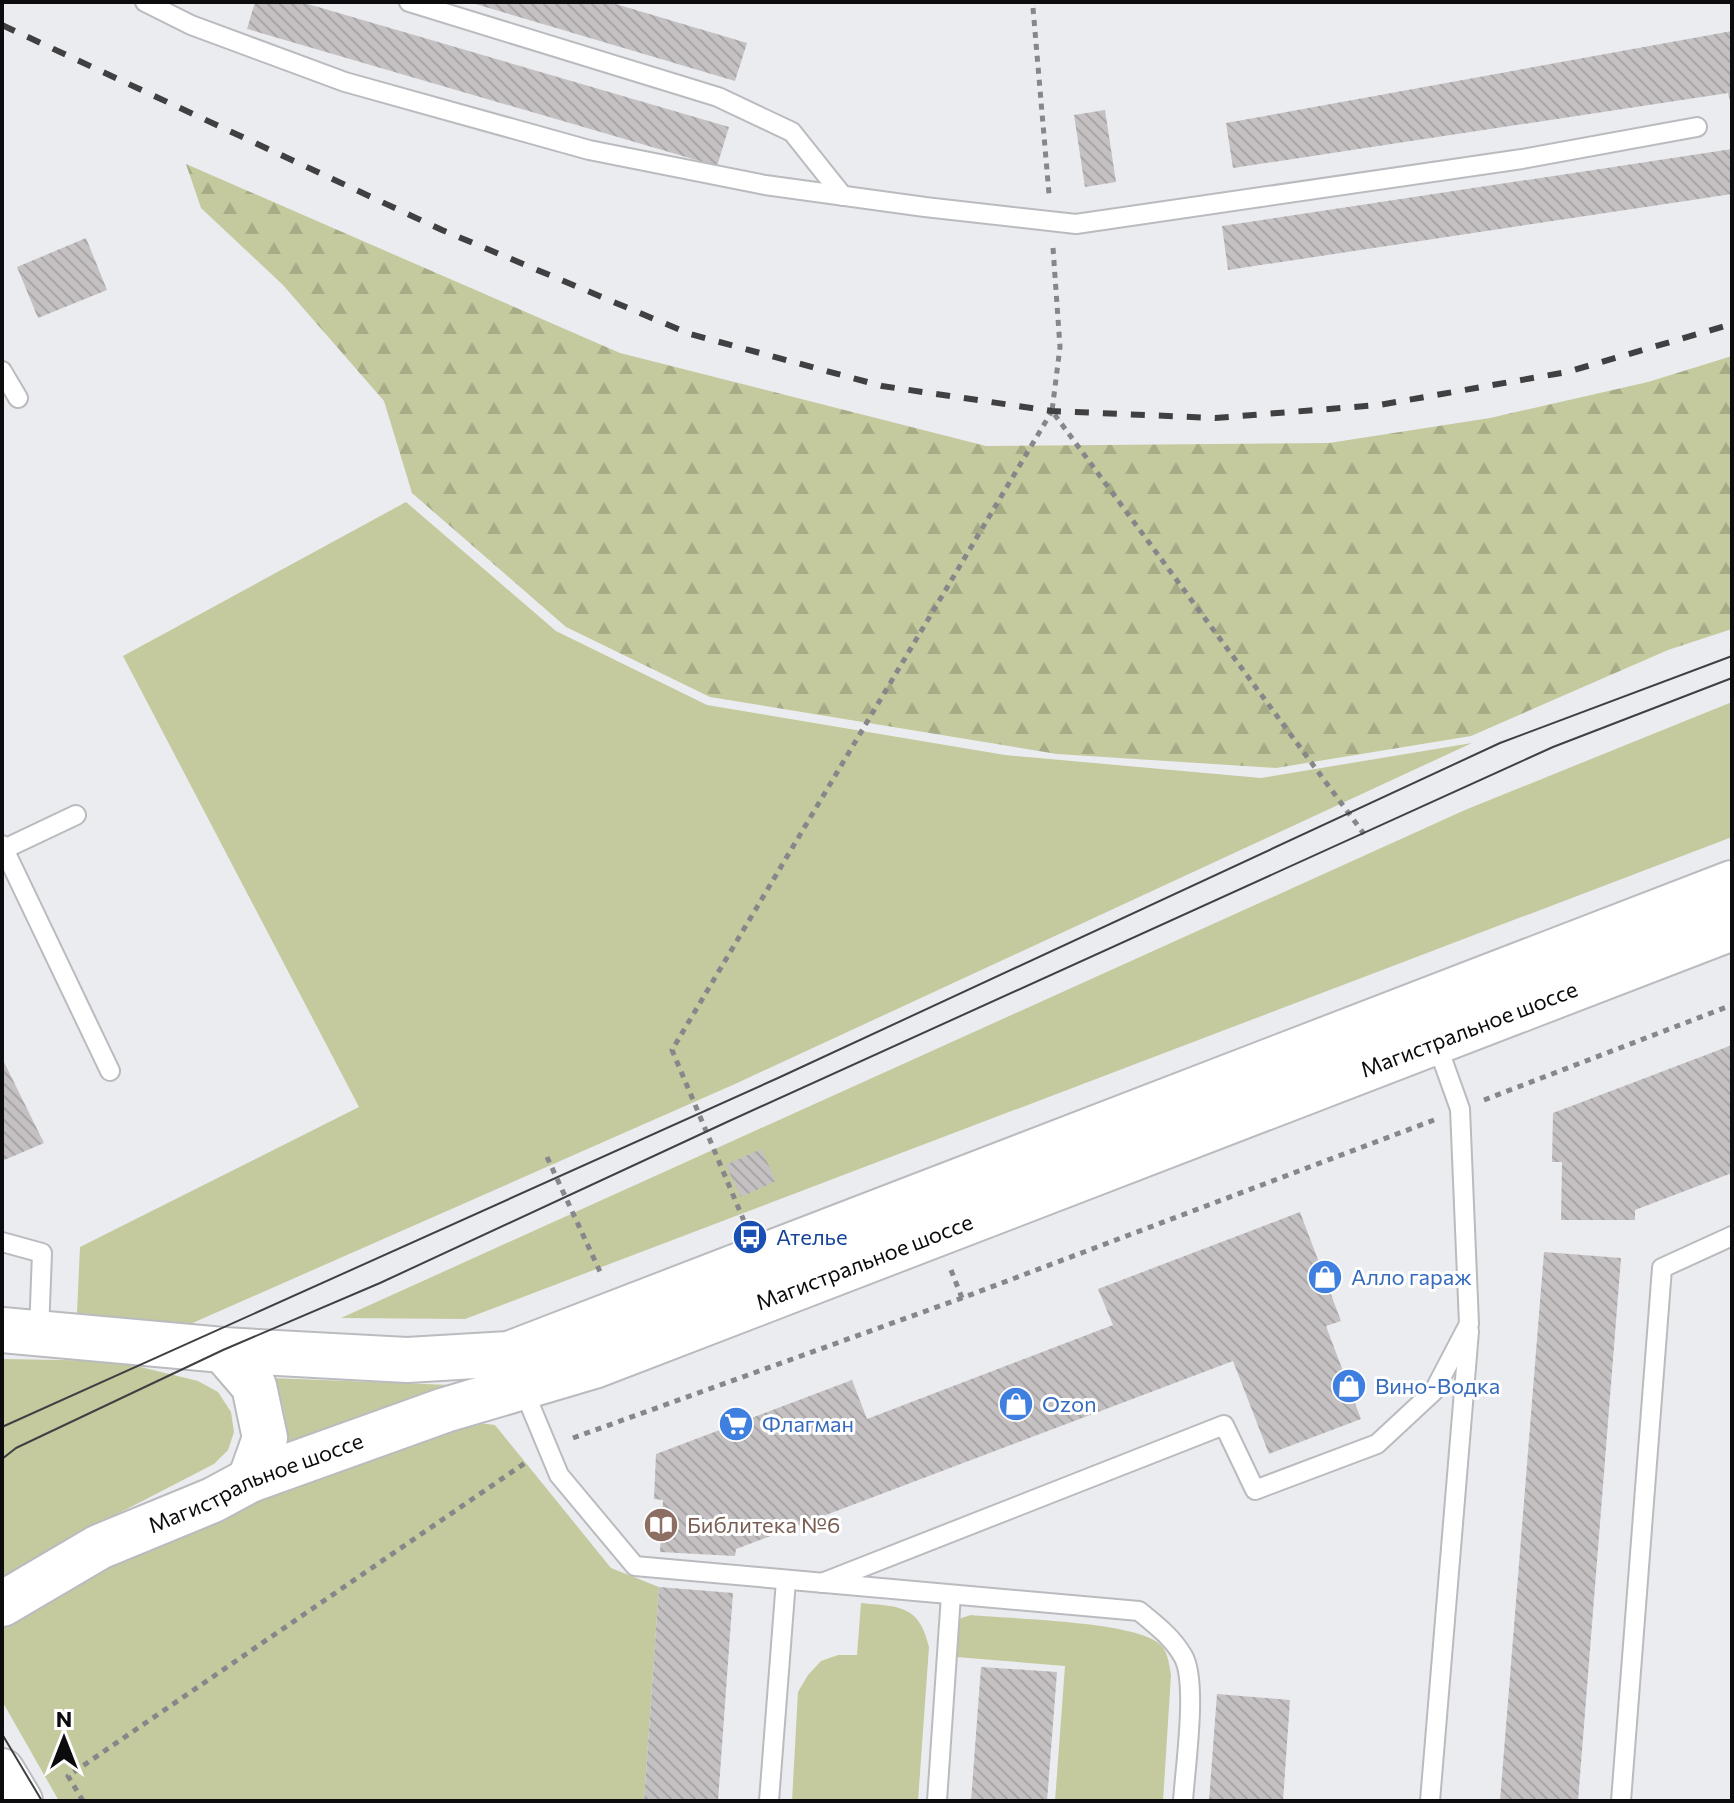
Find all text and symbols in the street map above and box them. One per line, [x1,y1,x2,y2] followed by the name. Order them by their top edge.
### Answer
[1356,975,1581,1083] street label: Магистральное шоссе
[752,1208,976,1316] street label: Магистральное шоссе
[731,1218,769,1256] bus stop icon: Ателье
[776,1223,847,1250] place label: Ателье
[1306,1258,1344,1296] shop icon: Алло гараж
[1351,1263,1472,1290] place label: Алло гараж
[1330,1367,1368,1405] shop icon: Вино-Водка
[1375,1372,1500,1399] place label: Вино-Водка
[997,1385,1035,1423] shop icon: Ozon
[1042,1390,1097,1417] place label: Ozon
[717,1405,755,1443] supermarket icon: Флагман
[762,1410,854,1437] place label: Флагман
[144,1426,367,1538] street label: Магистральное шоссе
[642,1506,680,1544] library icon: Библитека №6
[687,1511,840,1538] place label: Библитека №6
[24,1699,104,1779] north arrow
[56,1705,72,1732] text: N

